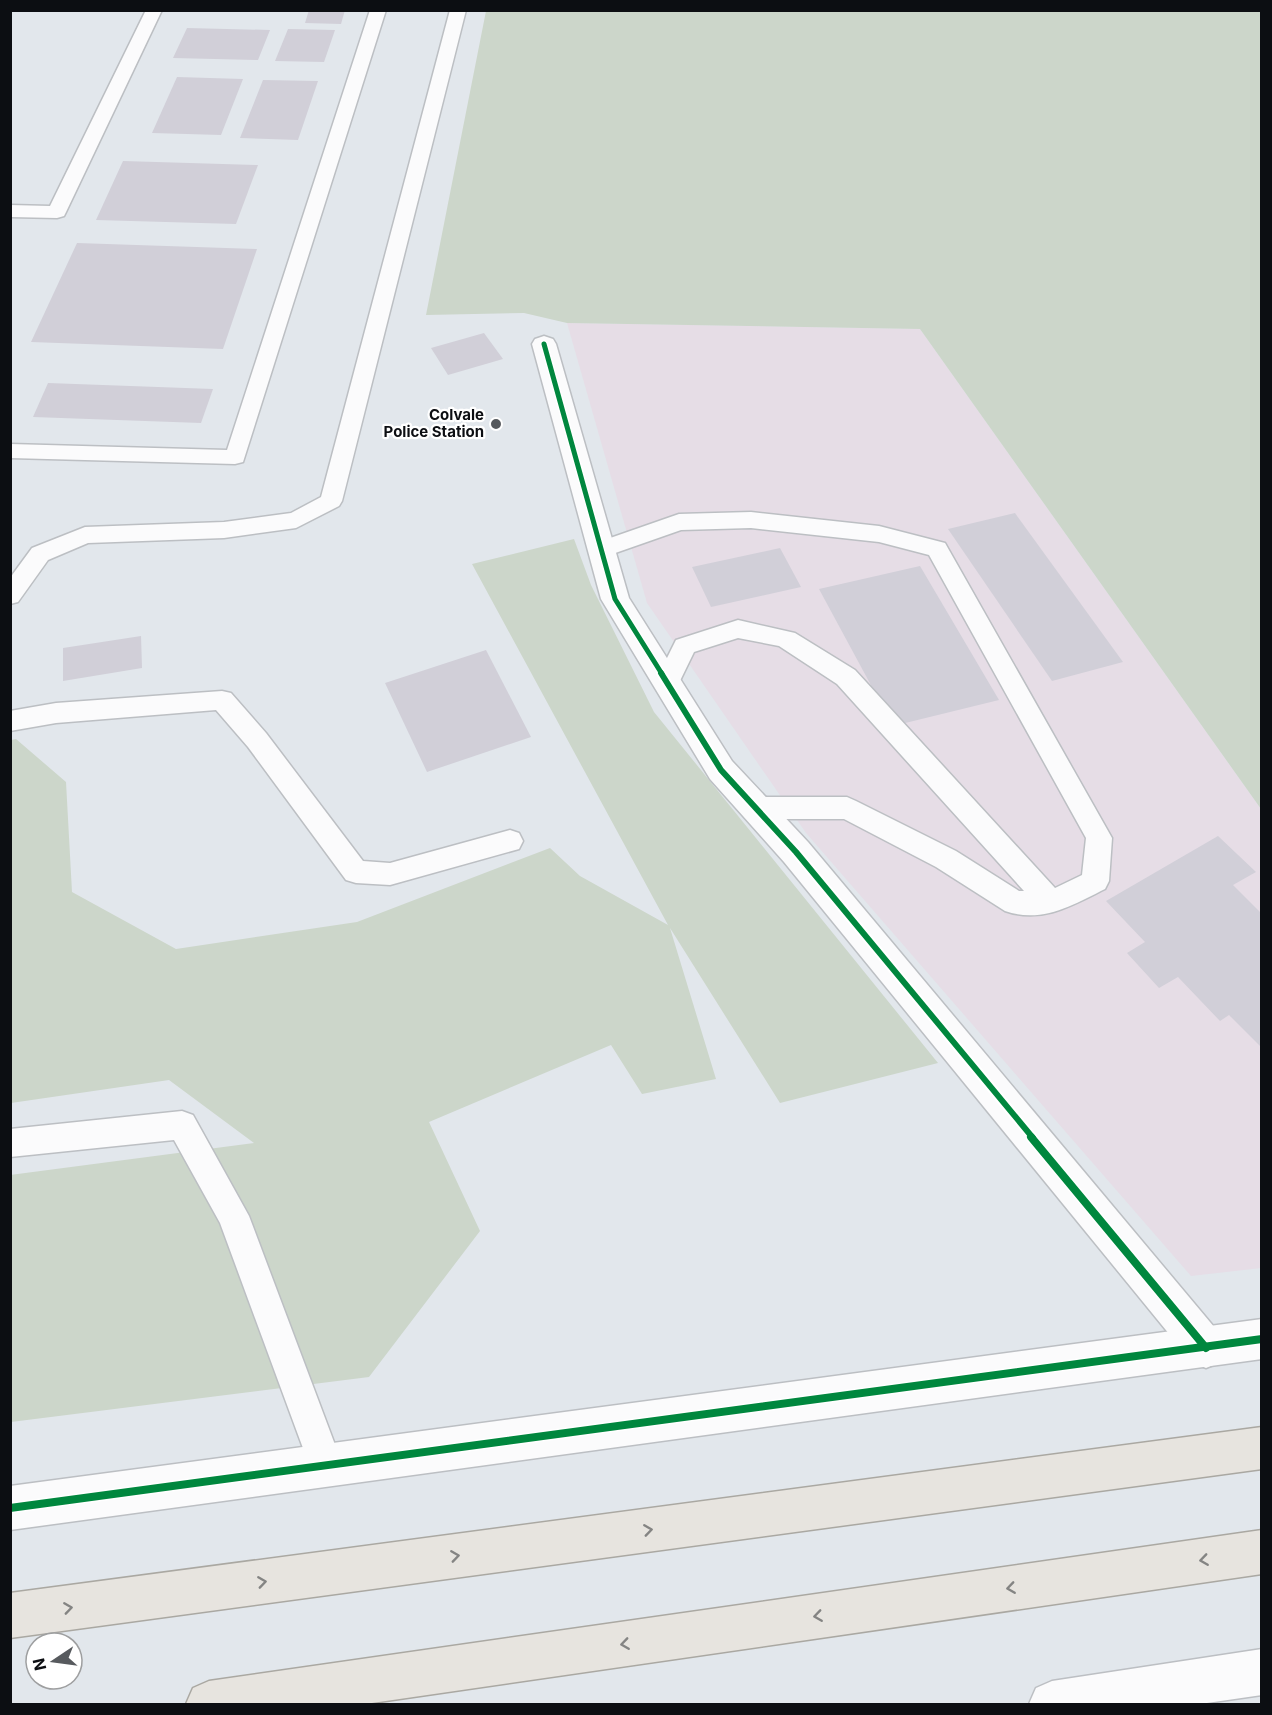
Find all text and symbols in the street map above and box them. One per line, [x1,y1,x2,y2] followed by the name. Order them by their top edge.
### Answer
[384,405,484,441] place label: Colvale Police Station
[489,417,503,431] marker: Colvale Police Station
[644,1524,653,1537] one-way arrow
[450,1550,460,1562] one-way arrow
[1199,1554,1208,1566] one-way arrow
[257,1576,266,1588] one-way arrow
[1006,1582,1015,1594] one-way arrow
[64,1602,73,1614] one-way arrow
[813,1610,822,1622] one-way arrow
[24,1631,84,1691] north arrow
[620,1638,629,1650] one-way arrow
[28,1656,51,1673] text: N

